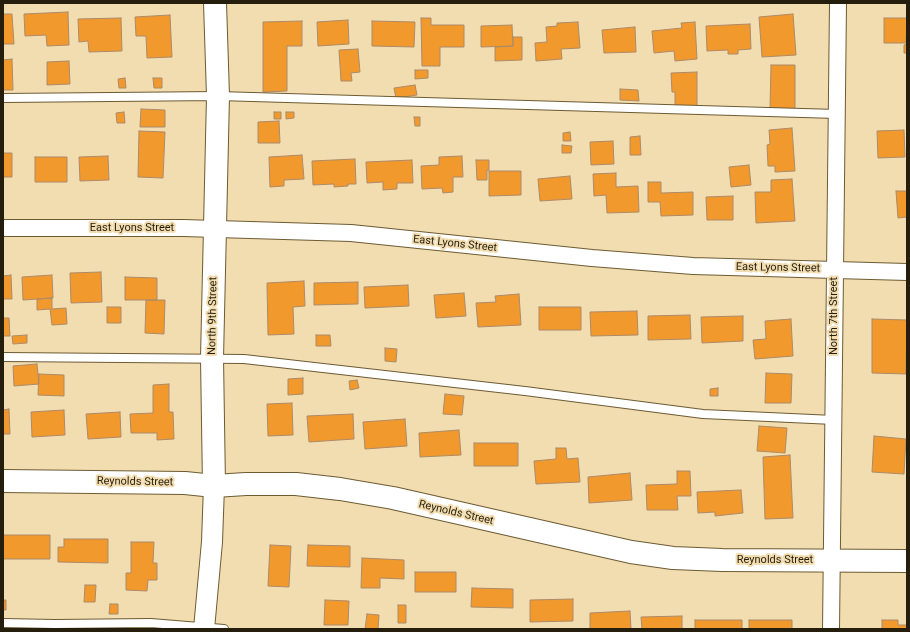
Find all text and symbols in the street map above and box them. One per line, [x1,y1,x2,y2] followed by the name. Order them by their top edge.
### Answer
[90,221,174,235] street label: East Lyons Street
[412,233,498,255] street label: East Lyons Street
[736,261,820,275] street label: East Lyons Street
[206,277,220,355] street label: North 9th Street
[827,277,841,355] street label: North 7th Street
[97,475,173,489] street label: Reynolds Street
[417,498,495,528] street label: Reynolds Street
[737,553,813,567] street label: Reynolds Street

